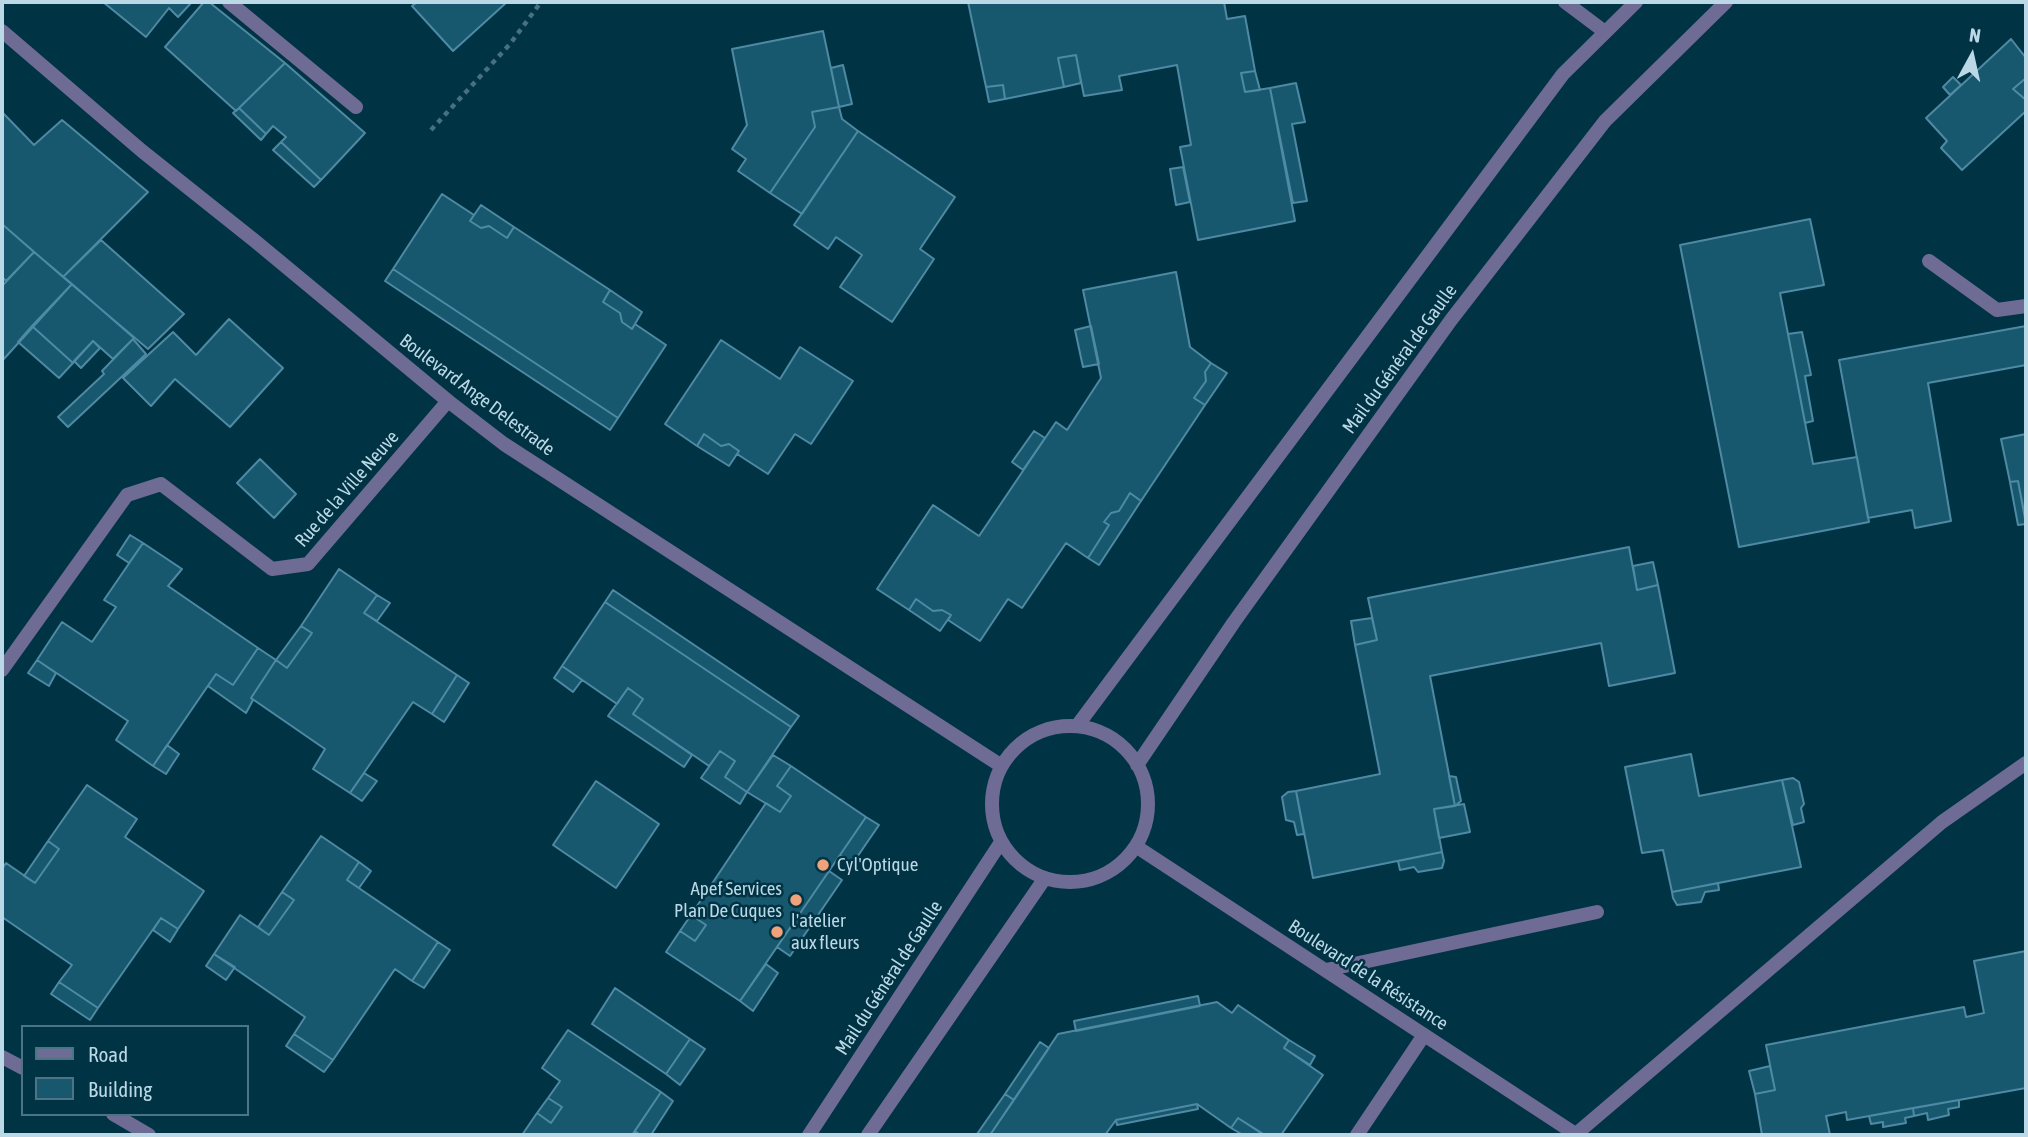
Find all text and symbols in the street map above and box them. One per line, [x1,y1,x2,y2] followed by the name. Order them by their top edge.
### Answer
[1937,21,2007,91] north arrow
[1968,24,1982,47] text: N
[1338,280,1462,438] street label: Mail du Général de Gaulle
[395,329,559,461] street label: Boulevard Ange Delestrade
[290,426,404,552] street label: Rue de la Ville Neuve
[837,854,918,876] place label: Cyl'Optique
[815,857,831,873] marker: Cyl'Optique
[674,878,782,922] place label: Apef Services Plan De Cuques
[788,892,804,908] marker: Apef Services Plan De Cuques
[831,897,947,1059] street label: Mail du Général de Gaulle
[791,910,859,954] place label: l'atelier aux fleurs
[1284,915,1452,1035] street label: Boulevard de la Résistance
[769,924,785,940] marker: l'atelier aux fleurs
[21,1025,248,1116] legend
[88,1042,128,1066] text: Road
[88,1077,152,1101] text: Building

